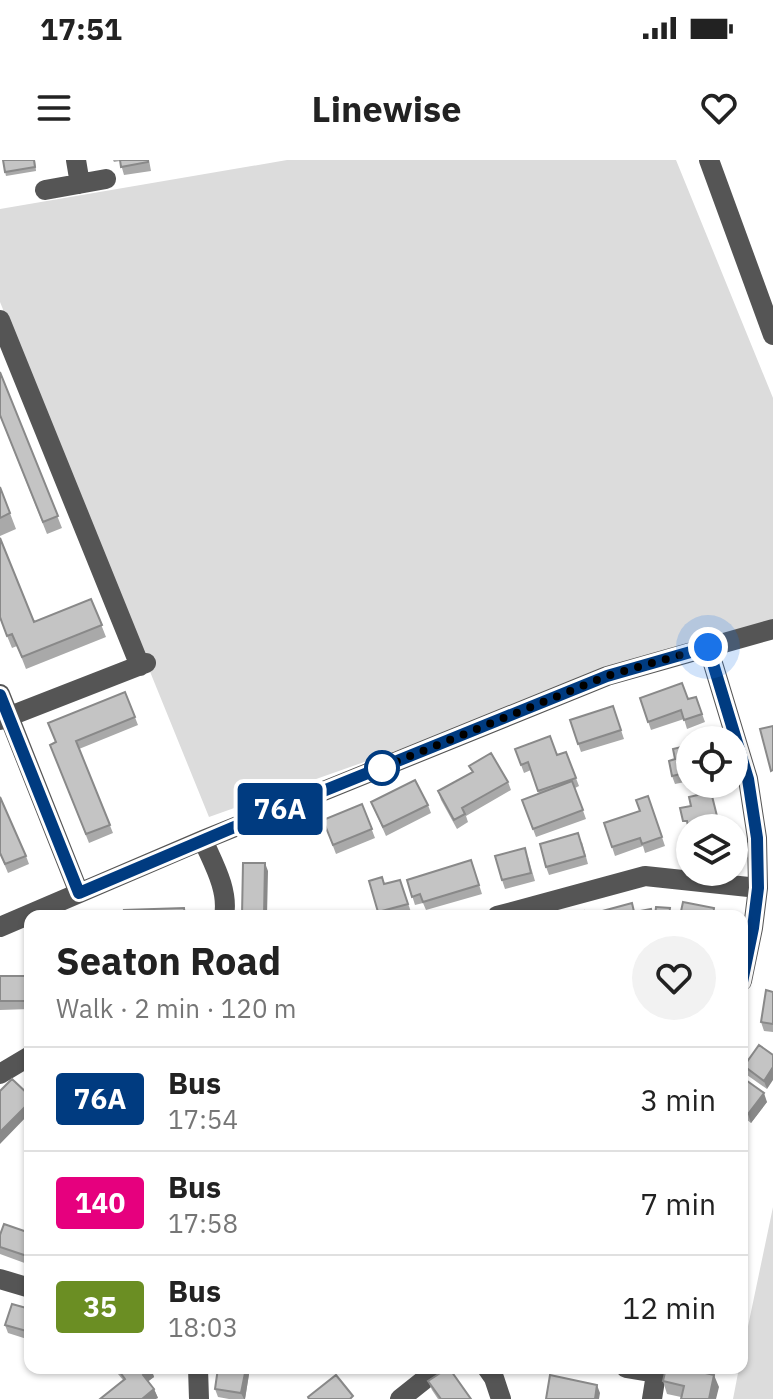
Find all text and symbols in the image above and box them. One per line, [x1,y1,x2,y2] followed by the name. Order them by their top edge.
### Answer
[40,9,122,48] text: 17:51
[312,85,461,132] text: Linewise
[32,86,76,130] icon: menu
[697,86,741,130] icon: heart
[688,627,728,667] your location
[676,726,748,886] map controls
[676,726,748,798] button: locate
[365,751,399,785] unlabelled marker
[234,783,326,835] line badge: 76A
[254,790,306,827] text: 76A
[676,814,748,886] button: layers
[56,936,281,985] text: Seaton Road
[632,936,716,1020] button: heart
[56,991,296,1025] text: Walk · 2 min · 120 m
[168,1063,221,1102] text: Bus
[74,1080,126,1117] text: 76A
[640,1080,716,1119] text: 3 min
[168,1102,238,1136] text: 17:54
[168,1167,221,1206] text: Bus
[75,1184,125,1221] text: 140
[640,1184,716,1223] text: 7 min
[168,1206,238,1240] text: 17:58
[168,1271,221,1310] text: Bus
[83,1288,117,1325] text: 35
[622,1288,716,1327] text: 12 min
[168,1310,238,1344] text: 18:03

